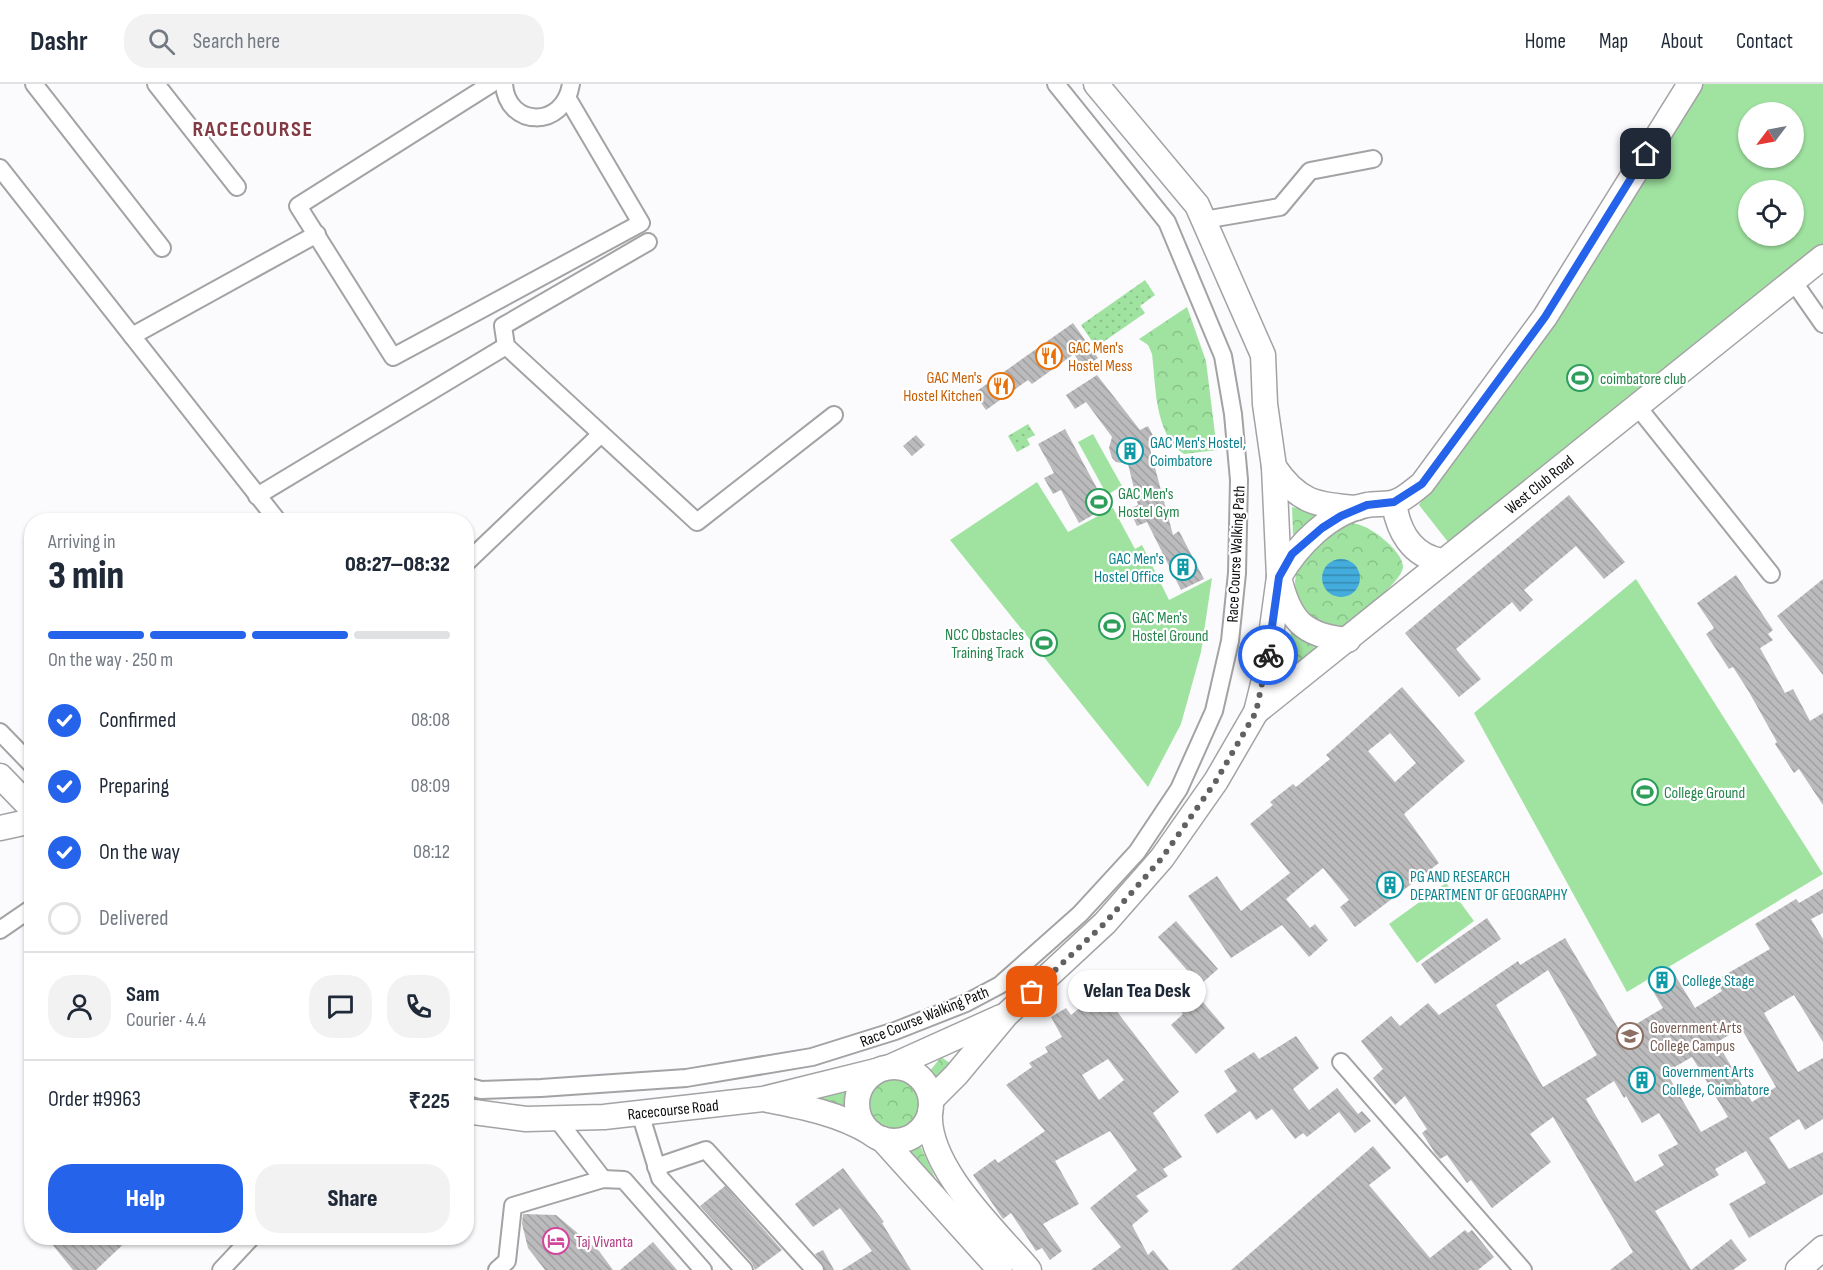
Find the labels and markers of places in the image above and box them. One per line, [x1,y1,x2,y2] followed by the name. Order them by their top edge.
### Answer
[1620,128,1671,179] pin
[1068,339,1133,376] place label: GAC Men's Hostel Mess
[1034,341,1064,371] restaurant icon: GAC Men's Hostel Mess
[1565,363,1595,393] sports icon: coimbatore club
[903,369,982,406] place label: GAC Men's Hostel Kitchen
[1600,370,1686,389] place label: coimbatore club
[986,371,1016,401] restaurant icon: GAC Men's Hostel Kitchen
[1150,434,1246,471] place label: GAC Men's Hostel, Coimbatore
[1115,436,1145,466] building icon: GAC Men's Hostel, Coimbatore
[1118,485,1179,522] place label: GAC Men's Hostel Gym
[1084,487,1114,517] sports icon: GAC Men's Hostel Gym
[1094,550,1164,587] place label: GAC Men's Hostel Office
[1168,552,1198,582] building icon: GAC Men's Hostel Office
[1132,609,1208,646] place label: GAC Men's Hostel Ground
[1097,611,1127,641] sports icon: GAC Men's Hostel Ground
[945,626,1024,663] place label: NCC Obstacles Training Track
[1029,628,1059,658] sports icon: NCC Obstacles Training Track
[1630,777,1660,807] sports icon: College Ground
[1664,784,1745,803] place label: College Ground
[1410,868,1568,905] place label: PG AND RESEARCH DEPARTMENT OF GEOGRAPHY
[1375,870,1405,900] building icon: PG AND RESEARCH DEPARTMENT OF GEOGRAPHY
[1647,965,1677,995] building icon: College Stage
[1006,966,1057,1017] pin
[1068,971,1206,1013] callout: Velan Tea Desk
[1682,972,1755,991] place label: College Stage
[1650,1019,1742,1056] place label: Government Arts College Campus
[1615,1021,1645,1051] school or university icon: Government Arts College Campus
[1662,1063,1769,1100] place label: Government Arts College, Coimbatore
[1627,1065,1657,1095] building icon: Government Arts College, Coimbatore
[541,1226,571,1256] hotel icon: Taj Vivanta
[576,1233,633,1252] place label: Taj Vivanta

